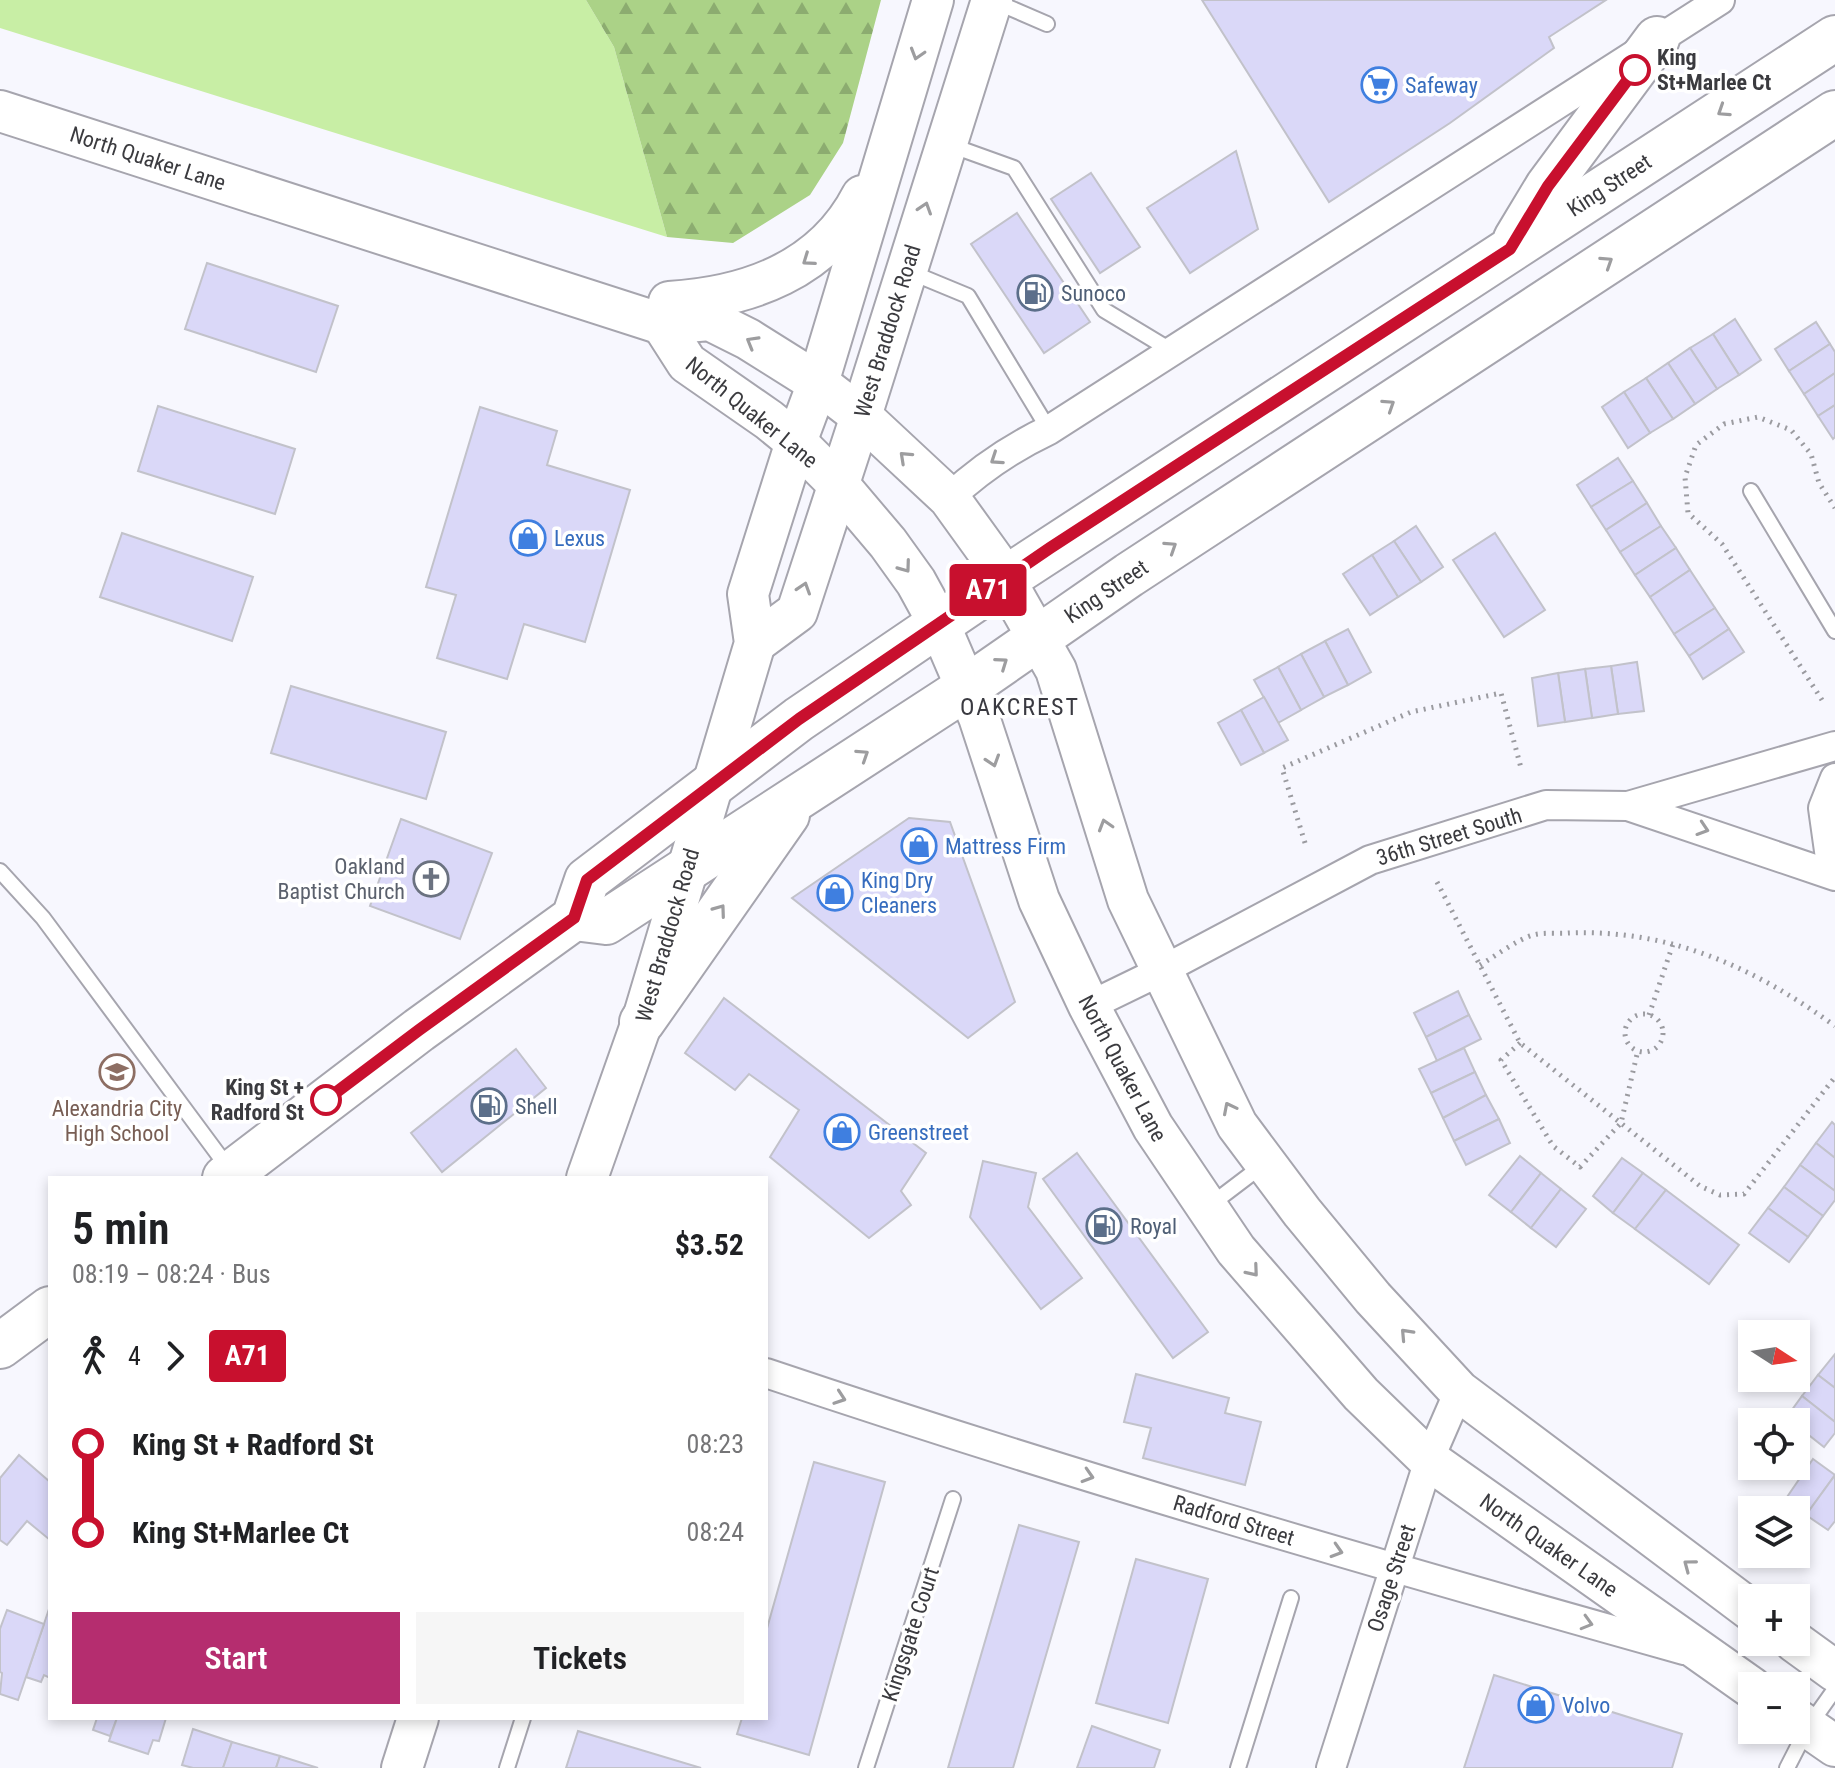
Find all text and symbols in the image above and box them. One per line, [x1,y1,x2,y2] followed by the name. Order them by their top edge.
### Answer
[1657,45,1772,95] place label: King St+Marlee Ct
[910,46,926,60] one-way arrow
[1620,55,1650,85] marker: King St+Marlee Ct
[1360,66,1398,104] supermarket icon: Safeway
[1405,73,1478,98] place label: Safeway
[1717,102,1731,117] one-way arrow
[67,122,229,195] street label: North Quaker Lane
[1563,149,1656,222] street label: King Street
[916,201,932,215] one-way arrow
[849,242,926,421] street label: West Braddock Road
[803,250,817,265] one-way arrow
[1598,257,1613,272] one-way arrow
[1016,274,1054,312] fuel station icon: Sunoco
[1061,281,1126,306] place label: Sunoco
[746,336,761,352] one-way arrow
[681,352,823,473] street label: North Quaker Lane
[1380,399,1395,414] one-way arrow
[990,449,1004,464] one-way arrow
[900,452,914,467] one-way arrow
[509,519,547,557] shop icon: Lexus
[554,526,605,551] place label: Lexus
[1163,541,1177,556] one-way arrow
[1060,554,1153,628] street label: King Street
[896,559,910,573] one-way arrow
[942,564,1034,616] line badge: A71
[965,573,1011,606] text: A71
[795,581,811,595] one-way arrow
[993,658,1007,673] one-way arrow
[960,693,1080,721] district label: OAKCREST
[854,750,869,765] one-way arrow
[984,753,1000,767] one-way arrow
[1373,802,1525,870] street label: 36th Street South
[1098,819,1114,832] one-way arrow
[1695,820,1709,836] one-way arrow
[900,827,938,865] shop icon: Mattress Firm
[945,834,1066,859] place label: Mattress Firm
[631,846,704,1025] street label: West Braddock Road
[277,854,405,904] place label: Oakland Baptist Church
[412,860,450,898] church icon: Oakland Baptist Church
[861,868,937,918] place label: King Dry Cleaners
[816,874,854,912] shop icon: King Dry Cleaners
[711,904,725,918] one-way arrow
[1073,991,1172,1146] street label: North Quaker Lane
[98,1053,136,1091] school or university icon: Alexandria City High School
[211,1075,304,1125] place label: King St + Radford St
[311,1085,341,1115] marker: King St + Radford St
[470,1087,508,1125] fuel station icon: Shell
[515,1094,557,1119] place label: Shell
[52,1096,182,1146] place label: Alexandria City High School
[1223,1101,1238,1116] one-way arrow
[823,1113,861,1151] shop icon: Greenstreet
[868,1120,969,1145] place label: Greenstreet
[72,1203,169,1255] text: 5 min
[1085,1207,1123,1245] fuel station icon: Royal
[1130,1214,1177,1239] place label: Royal
[675,1227,744,1262] text: $3.52
[72,1259,271,1289] text: 08:19 – 08:24 · Bus
[1243,1261,1258,1276] one-way arrow
[1738,1320,1810,1392] north arrow
[1738,1320,1810,1744] map controls
[1401,1328,1415,1343] one-way arrow
[72,1334,116,1378] icon: walk
[153,1334,197,1378] icon: forward
[225,1339,270,1372] text: A71
[128,1341,141,1371] text: 4
[832,1388,846,1404] one-way arrow
[1738,1408,1810,1480] button: locate
[132,1427,374,1462] text: King St + Radford St
[687,1429,744,1459] text: 08:23
[1080,1467,1094,1483] one-way arrow
[1475,1489,1622,1602] street label: North Quaker Lane
[1170,1490,1297,1551] street label: Radford Street
[1738,1496,1810,1568] button: layers
[132,1515,349,1550] text: King St+Marlee Ct
[687,1517,744,1547] text: 08:24
[1362,1521,1421,1635] street label: Osage Street
[1329,1542,1343,1558] one-way arrow
[1683,1560,1698,1575] one-way arrow
[877,1564,944,1704] street label: Kingsgate Court
[1738,1584,1810,1656] button: +
[72,1612,400,1704] button: Start
[416,1612,744,1704] button: Tickets
[1579,1613,1593,1630] one-way arrow
[1738,1672,1810,1744] button: −
[1517,1686,1555,1724] shop icon: Volvo
[1562,1693,1610,1718] place label: Volvo

